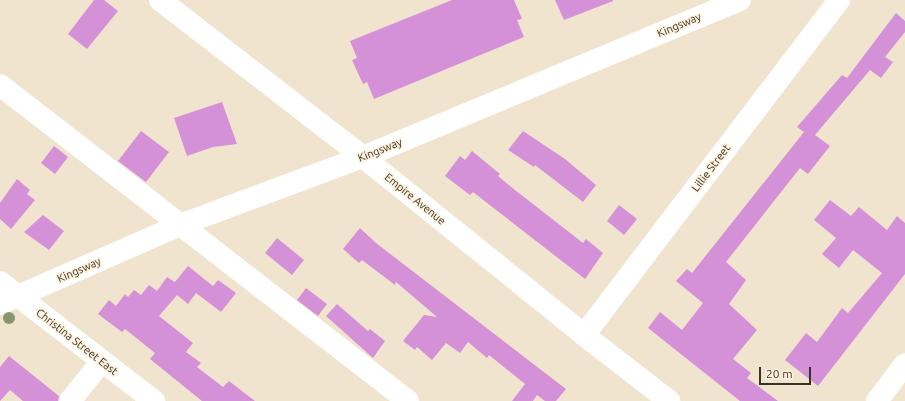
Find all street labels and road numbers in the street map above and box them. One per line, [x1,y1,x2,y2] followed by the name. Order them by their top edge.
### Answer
[655,10,703,40] street label: Kingsway
[356,135,404,165] street label: Kingsway
[689,142,733,194] street label: Lillie Street
[382,170,448,228] street label: Empire Avenue
[55,255,103,285] street label: Kingsway
[33,306,121,378] street label: Christina Street East

